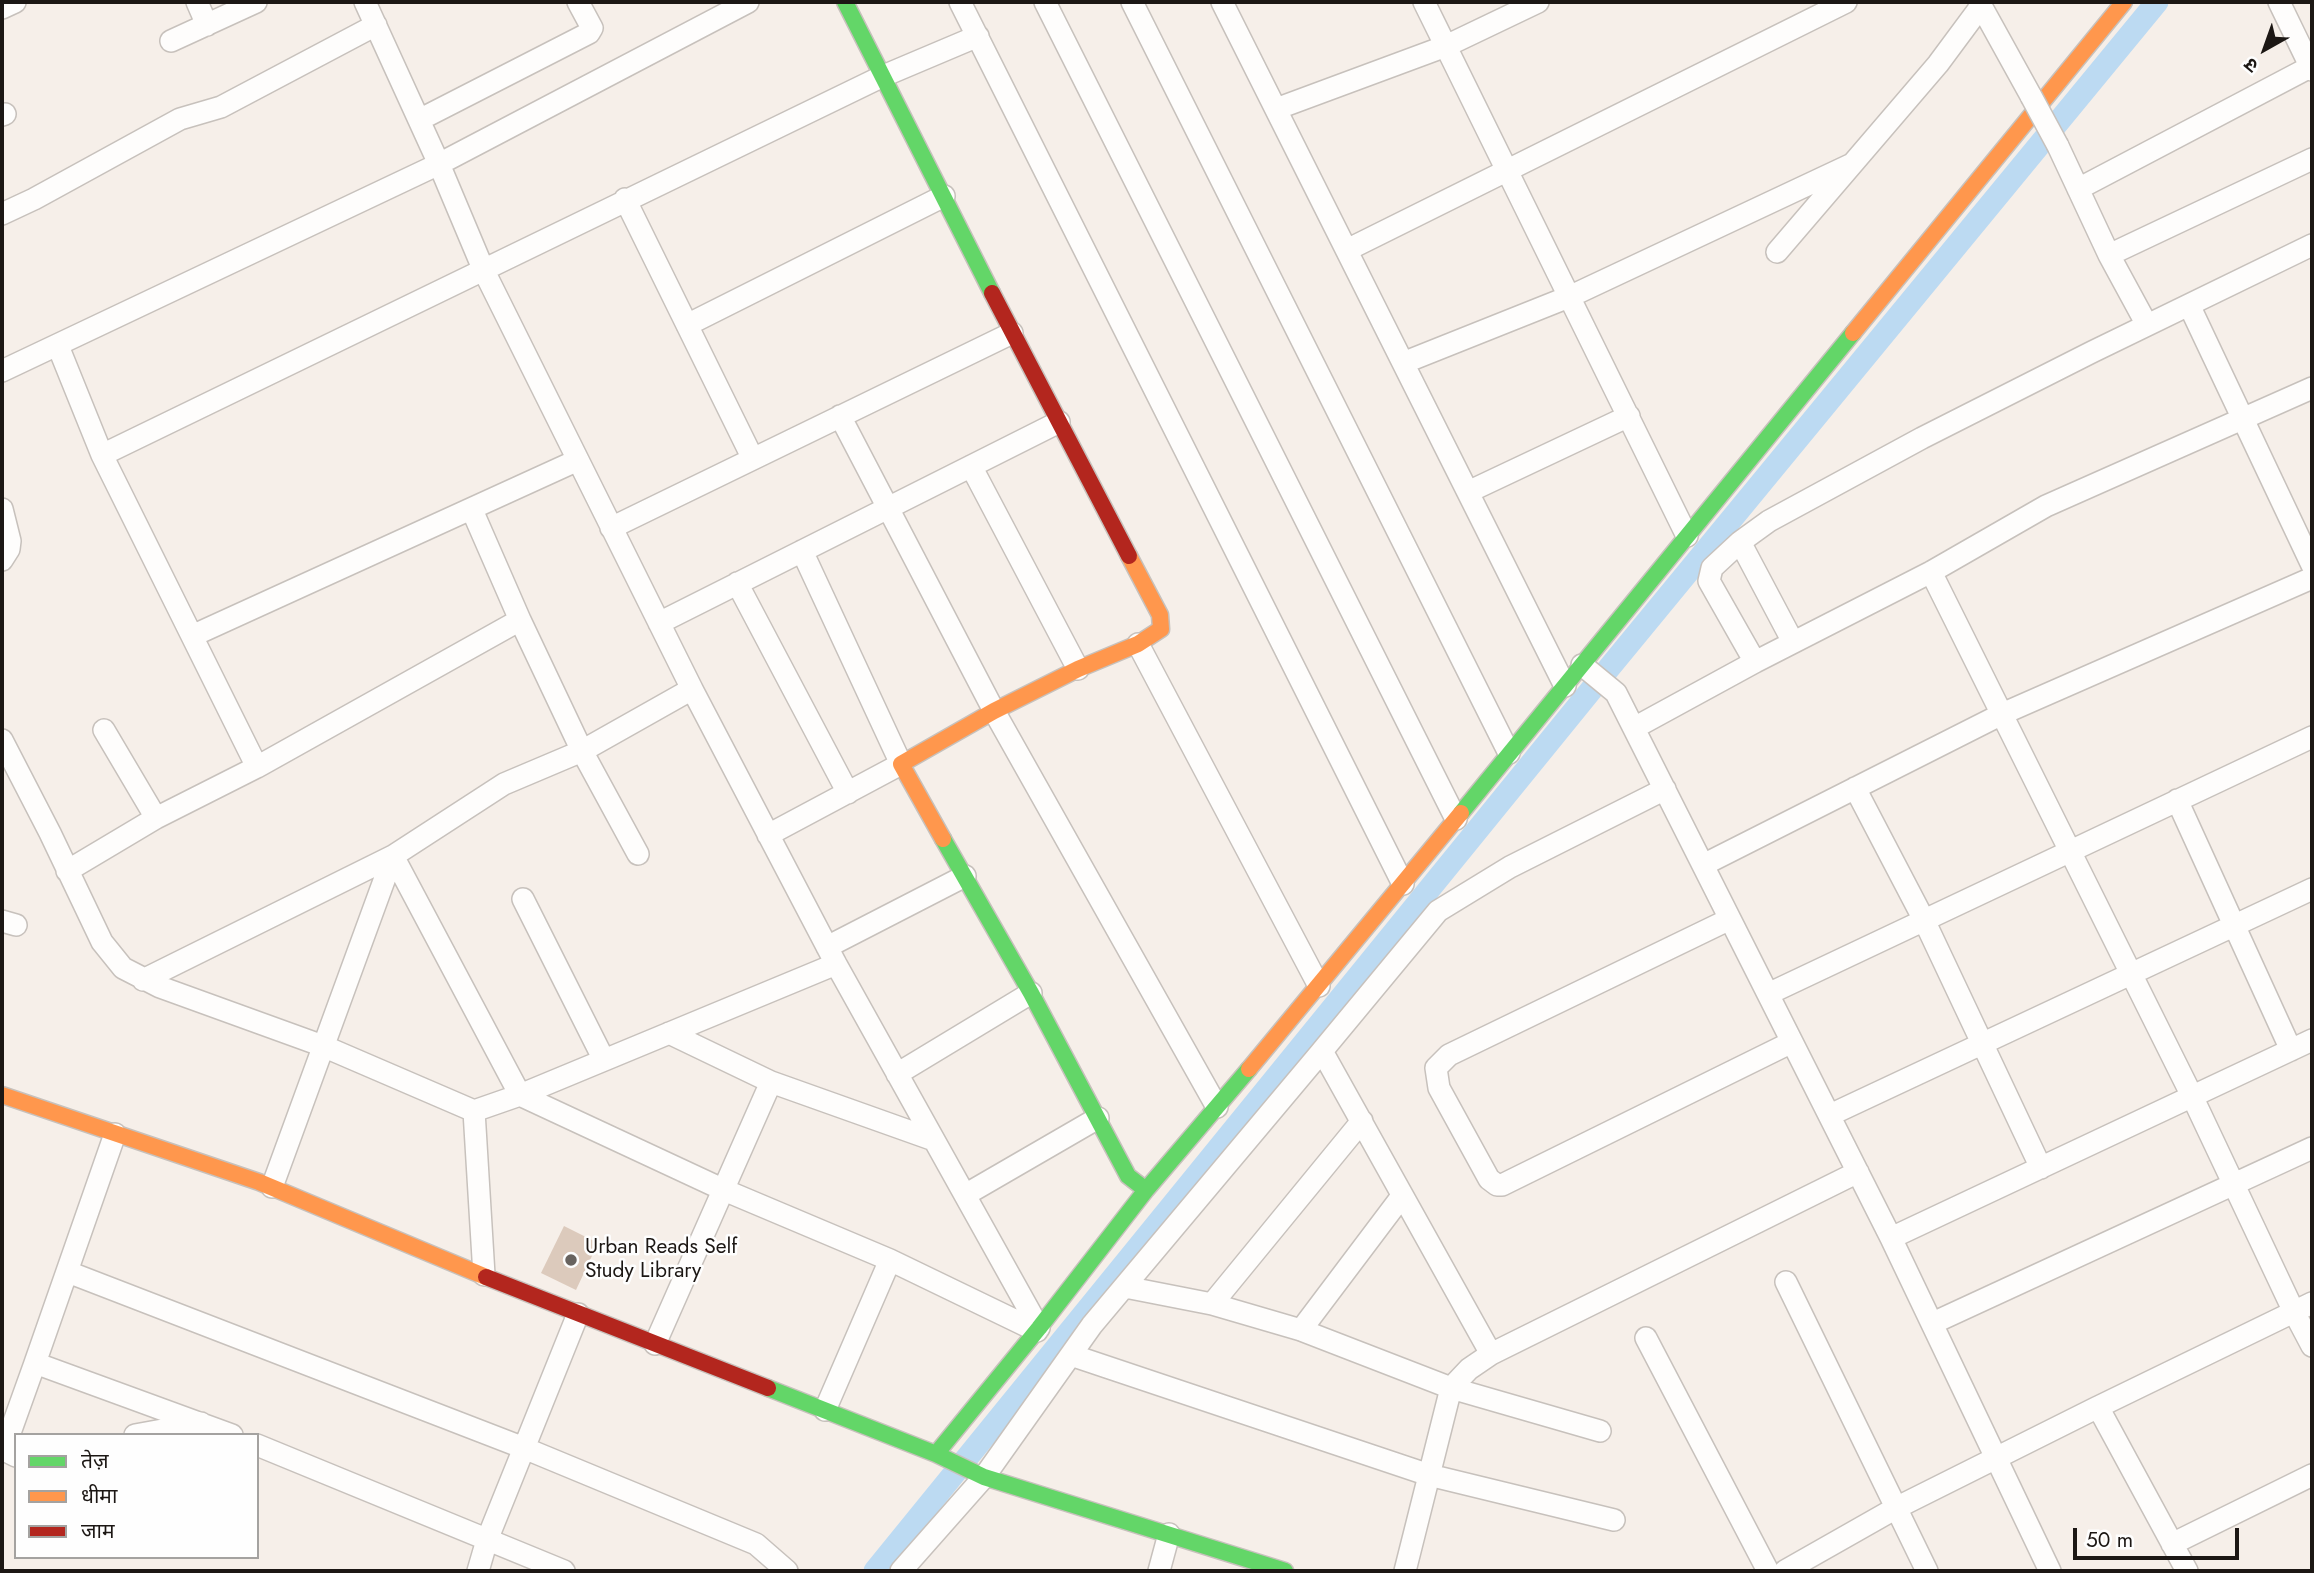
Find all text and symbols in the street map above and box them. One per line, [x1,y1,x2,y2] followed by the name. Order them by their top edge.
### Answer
[2230,14,2300,84] north arrow
[2238,52,2264,79] text: उ
[585,1235,737,1285] place label: Urban Reads Self Study Library
[563,1252,579,1268] marker: Urban Reads Self Study Library
[14,1433,259,1559] legend
[81,1446,109,1476] text: तेज़
[81,1481,117,1511] text: धीमा
[2076,1514,2242,1558] scale bar
[81,1516,115,1546] text: जाम
[2086,1525,2133,1555] text: 50 m

